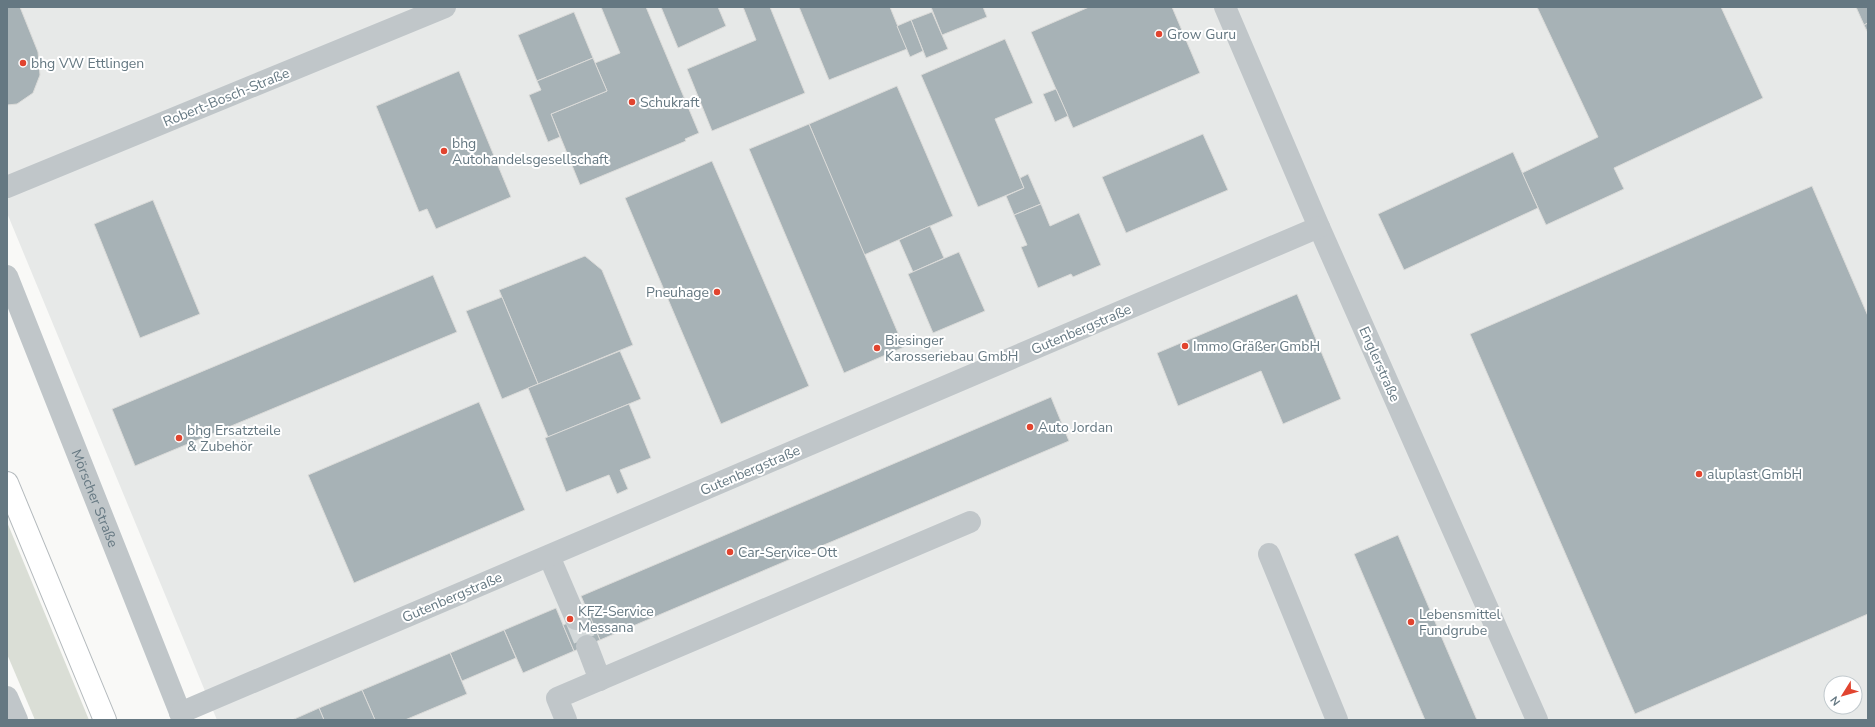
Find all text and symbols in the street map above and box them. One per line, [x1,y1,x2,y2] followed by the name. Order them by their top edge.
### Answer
[1167,25,1236,44] place label: Grow Guru
[1154,29,1164,39] marker: Grow Guru
[31,54,144,73] place label: bhg VW Ettlingen
[18,58,28,68] marker: bhg VW Ettlingen
[160,63,292,131] street label: Robert-Bosch-Straße
[640,93,700,112] place label: Schukraft
[627,97,637,107] marker: Schukraft
[452,134,608,169] place label: bhg Autohandelsgesellschaft
[439,146,449,156] marker: bhg Autohandelsgesellschaft
[646,283,709,302] place label: Pneuhage
[712,287,722,297] marker: Pneuhage
[1028,300,1134,359] street label: Gutenbergstraße
[1354,323,1405,405] street label: Englerstraße
[885,331,1019,366] place label: Biesinger Karosseriebau GmbH
[1193,337,1320,356] place label: Immo Gräßer GmbH
[1180,341,1190,351] marker: Immo Gräßer GmbH
[872,343,882,353] marker: Biesinger Karosseriebau GmbH
[1038,418,1113,437] place label: Auto Jordan
[187,421,281,456] place label: bhg Ersatzteile & Zubehör
[1025,422,1035,432] marker: Auto Jordan
[174,433,184,443] marker: bhg Ersatzteile & Zubehör
[697,441,803,500] street label: Gutenbergstraße
[67,447,123,550] street label: Mörscher Straße
[1707,465,1802,484] place label: aluplast GmbH
[1694,469,1704,479] marker: aluplast GmbH
[738,543,837,562] place label: Car-Service-Ott
[725,547,735,557] marker: Car-Service-Ott
[399,568,505,627] street label: Gutenbergstraße
[578,602,654,637] place label: KFZ-Service Messana
[1419,605,1502,640] place label: Lebensmittel Fundgrube
[565,614,575,624] marker: KFZ-Service Messana
[1406,617,1416,627] marker: Lebensmittel Fundgrube
[1823,675,1863,715] north arrow
[1827,693,1844,709] text: N

